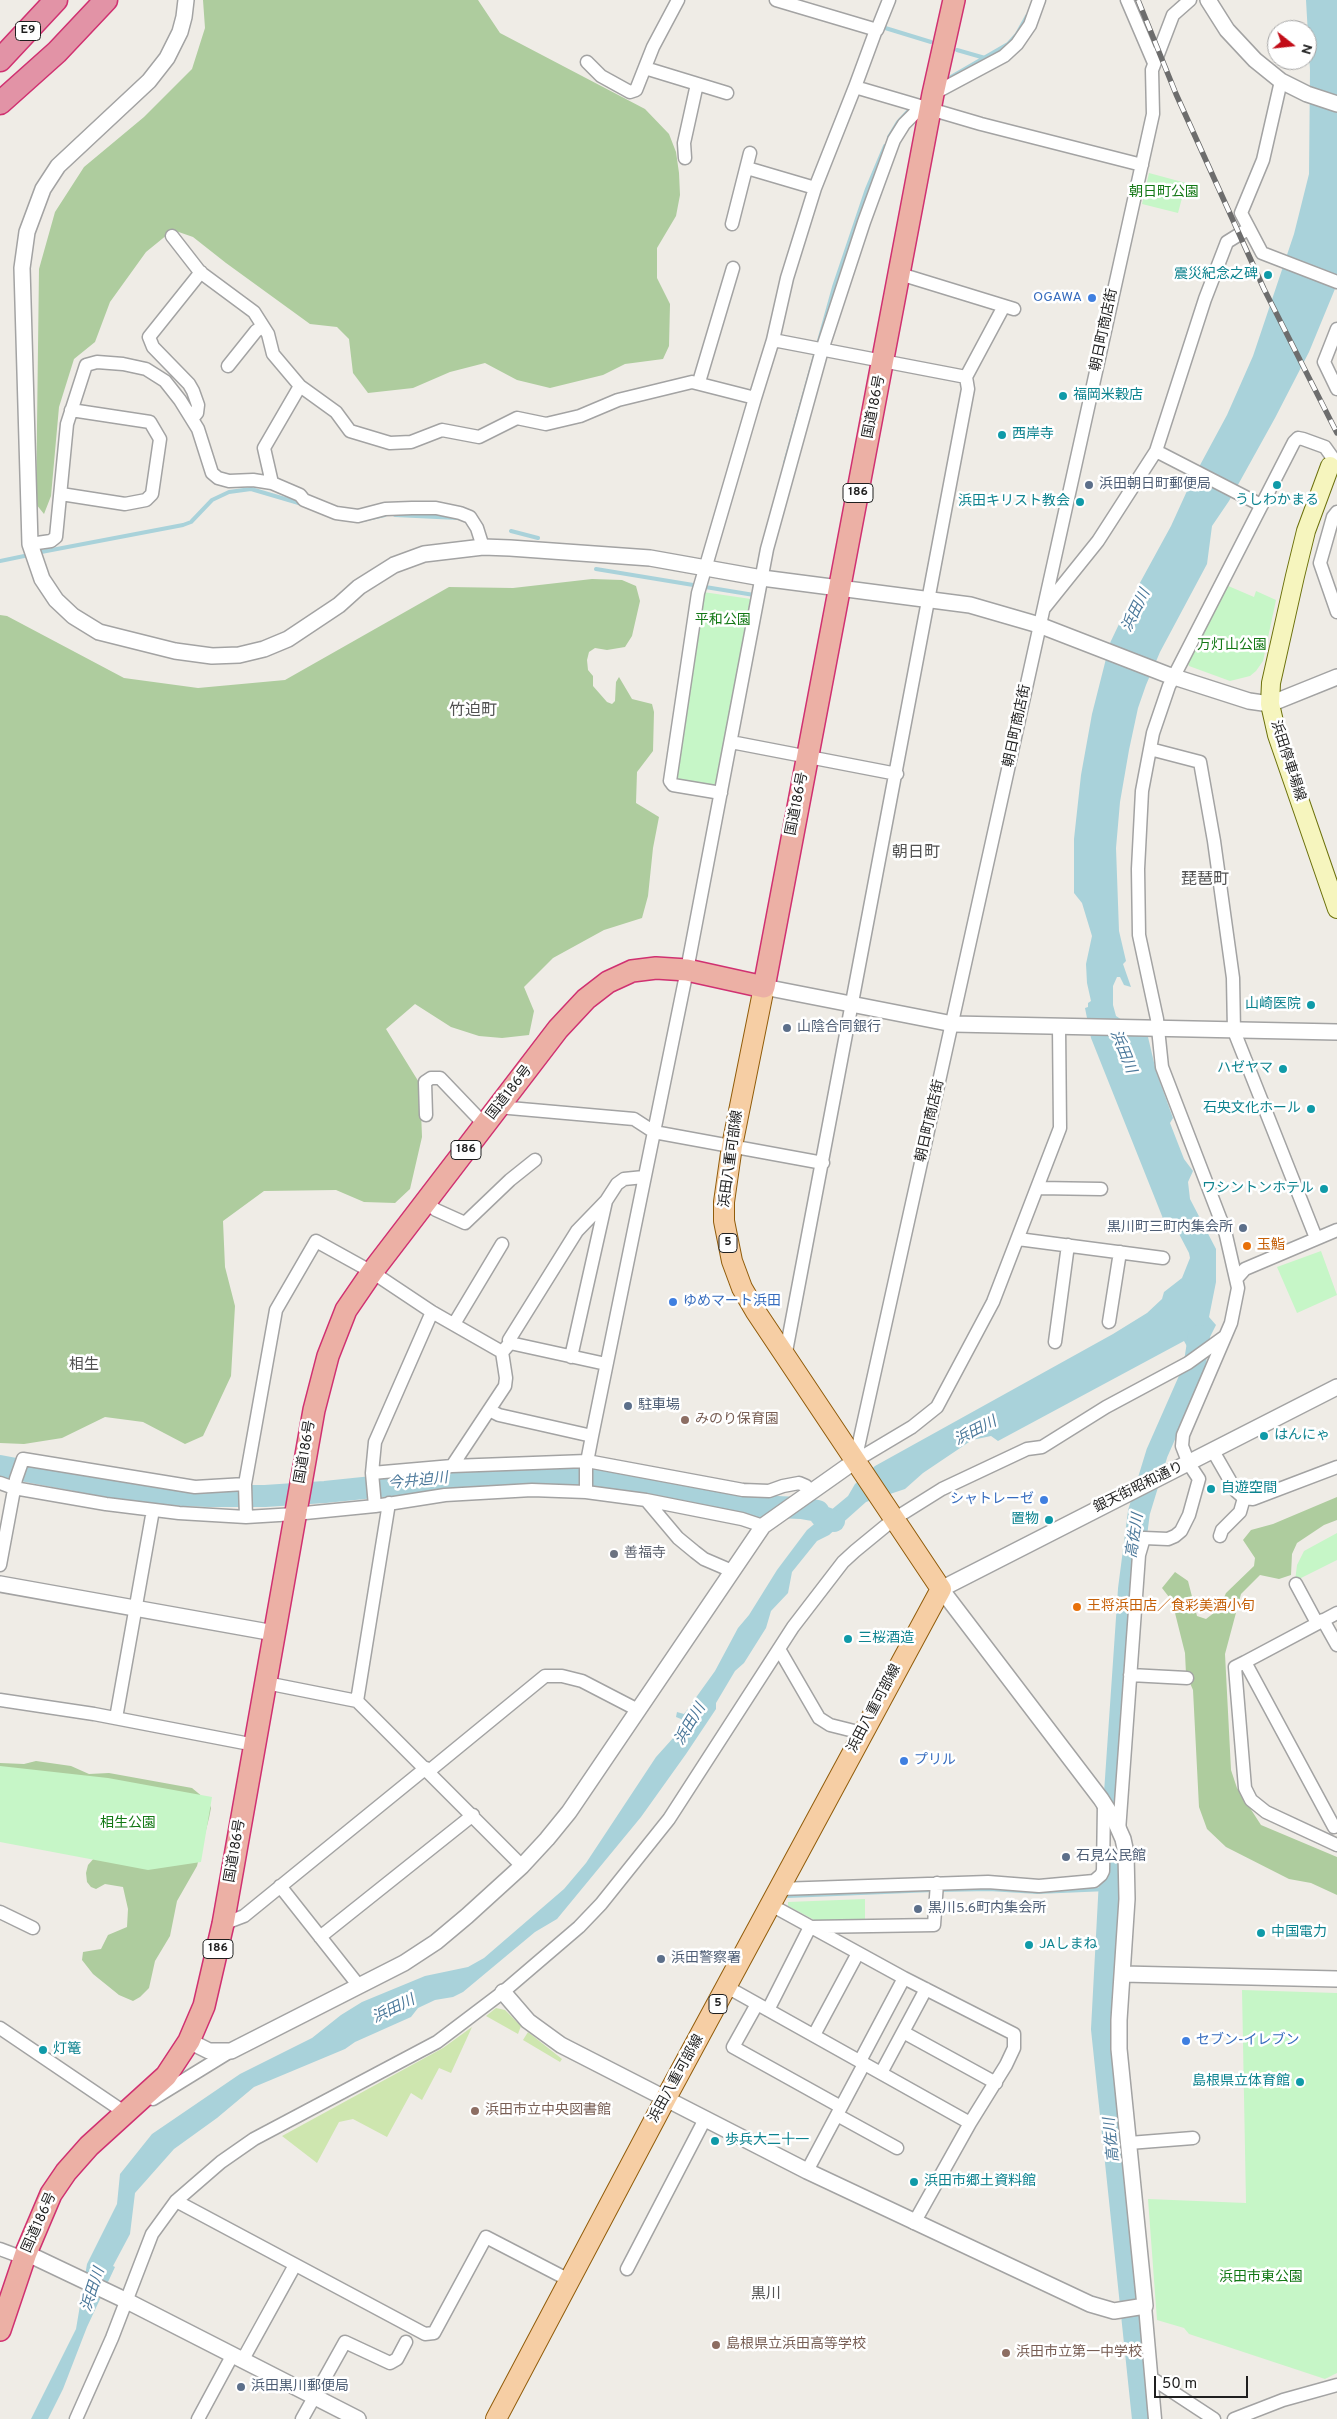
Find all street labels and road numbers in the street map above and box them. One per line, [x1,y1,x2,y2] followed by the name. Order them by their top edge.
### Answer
[15,22,40,40] road number: E9
[1088,287,1122,373] street label: 朝日町商店街
[861,374,889,440] street label: 国道186号
[843,483,873,502] road number: 186
[1001,683,1035,769] street label: 朝日町商店街
[1266,718,1308,804] street label: 浜田停車場線
[784,771,812,837] street label: 国道186号
[484,1063,536,1123] street label: 国道186号
[913,1078,949,1164] street label: 朝日町商店街
[717,1109,747,1209] street label: 浜田八重可部線
[451,1140,481,1160] road number: 186
[719,1234,737,1252] road number: 5
[292,1419,320,1485] street label: 国道186号
[1091,1459,1187,1517] street label: 銀天街昭和通り
[845,1662,905,1756] street label: 浜田八重可部線
[222,1818,250,1884] street label: 国道186号
[203,1940,233,1958] road number: 186
[709,1995,727,2014] road number: 5
[646,2032,708,2126] street label: 浜田八重可部線
[19,2190,61,2256] street label: 国道186号

